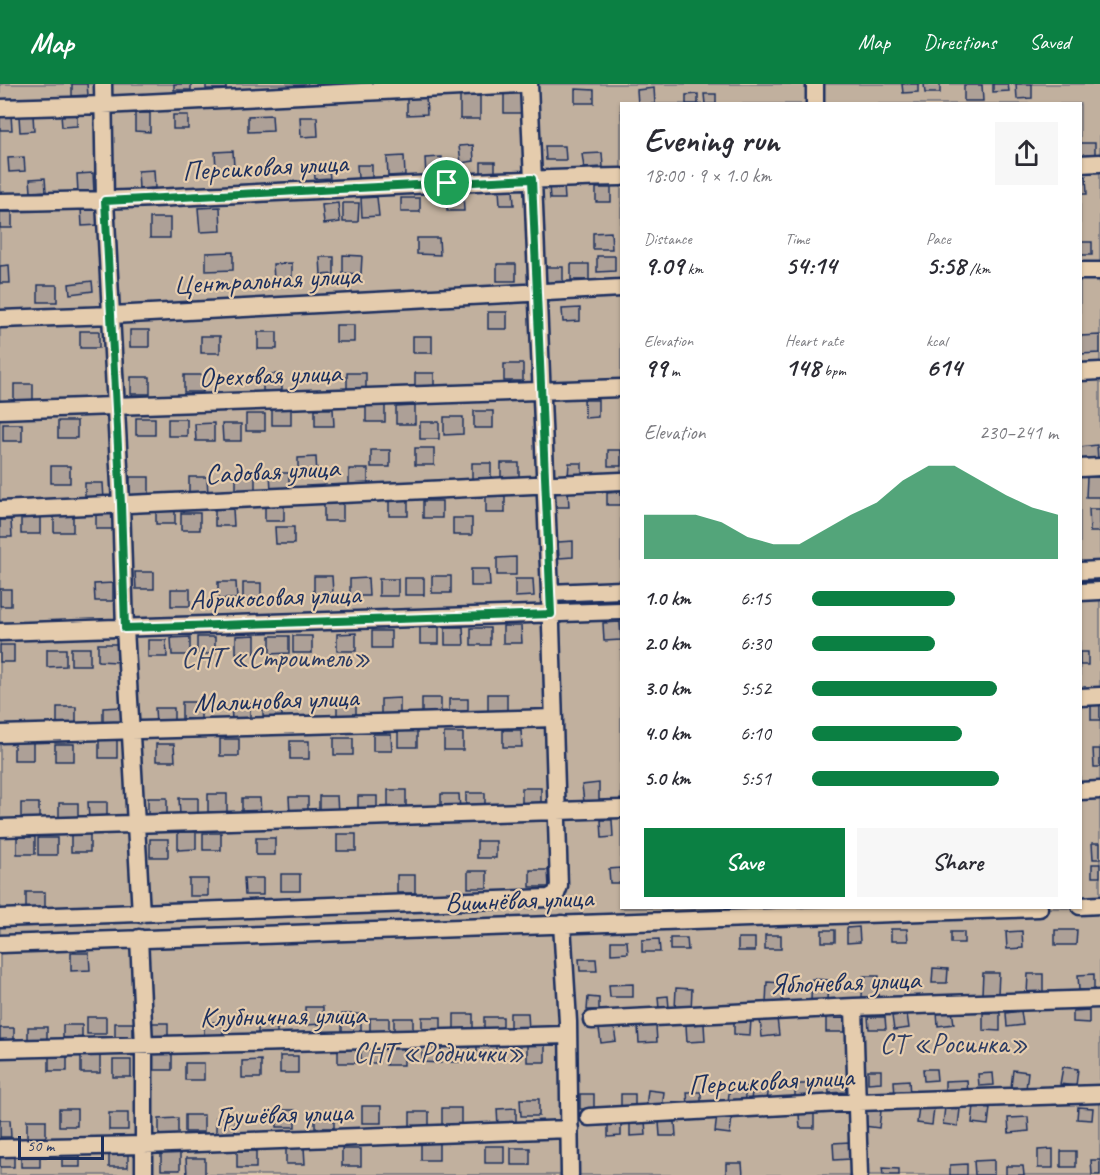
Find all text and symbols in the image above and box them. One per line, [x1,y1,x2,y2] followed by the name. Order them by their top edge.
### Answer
[30,25,73,60] text: Map
[858,29,890,55] text: Map
[923,29,996,55] text: Directions
[1029,29,1070,55] text: Saved
[644,119,779,161] text: Evening run
[995,122,1058,185] button: share
[181,145,351,188] street label: Персиковая улица
[421,157,472,208] pin
[644,163,771,188] text: 18:00 · 9 × 1.0 km
[430,166,463,199] icon: arrive
[644,229,692,249] text: Distance
[785,229,809,249] text: Time
[926,229,951,249] text: Pace
[644,249,684,282] text: 9.09
[785,249,837,282] text: 54:14
[926,249,965,282] text: 5:58
[172,257,363,302] street label: Центральная улица
[684,259,703,279] text: km
[965,259,990,279] text: /km
[644,331,693,351] text: Elevation
[785,331,843,351] text: Heart rate
[926,331,947,351] text: kcal
[644,351,667,384] text: 99
[785,351,820,384] text: 148
[926,351,962,384] text: 614
[198,354,344,394] street label: Ореховая улица
[667,361,680,381] text: m
[820,361,846,381] text: bpm
[644,420,706,445] text: Elevation
[979,420,1058,445] text: 230–241 m
[204,449,342,491] street label: Садовая улица
[189,576,363,617] street label: Абрикосовая улица
[644,586,691,611] text: 1.0 km
[740,586,771,611] text: 6:15
[644,631,691,656] text: 2.0 km
[740,631,771,656] text: 6:30
[181,640,371,675] park label: СНТ «Строитель»
[644,676,691,701] text: 3.0 km
[740,676,771,701] text: 5:52
[193,679,361,720] street label: Малиновая улица
[644,721,691,746] text: 4.0 km
[740,721,771,746] text: 6:10
[644,766,690,791] text: 5.0 km
[740,766,771,791] text: 5:51
[644,828,845,897] button: Save
[857,828,1058,897] button: Share
[444,879,596,920] street label: Вишнёвая улица
[769,961,923,1002] street label: Яблоневая улица
[200,997,368,1034] street label: Клубничная улица
[880,1026,1028,1061] park label: СТ «Росинка»
[353,1035,525,1070] park label: СНТ «Роднички»
[687,1059,857,1102] street label: Персиковая улица
[215,1094,355,1133] street label: Грушёвая улица
[18,1133,104,1160] scale bar
[27,1136,54,1156] text: 50 m

